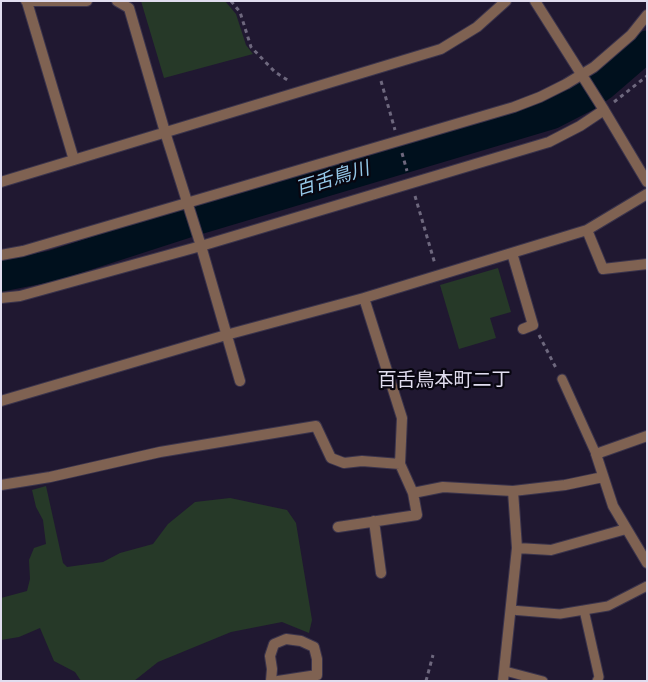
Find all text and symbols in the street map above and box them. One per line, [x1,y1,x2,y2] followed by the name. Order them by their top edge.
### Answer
[293,159,373,203] water label: 百舌鳥川
[378,371,510,393] district label: 百舌鳥本町二丁

